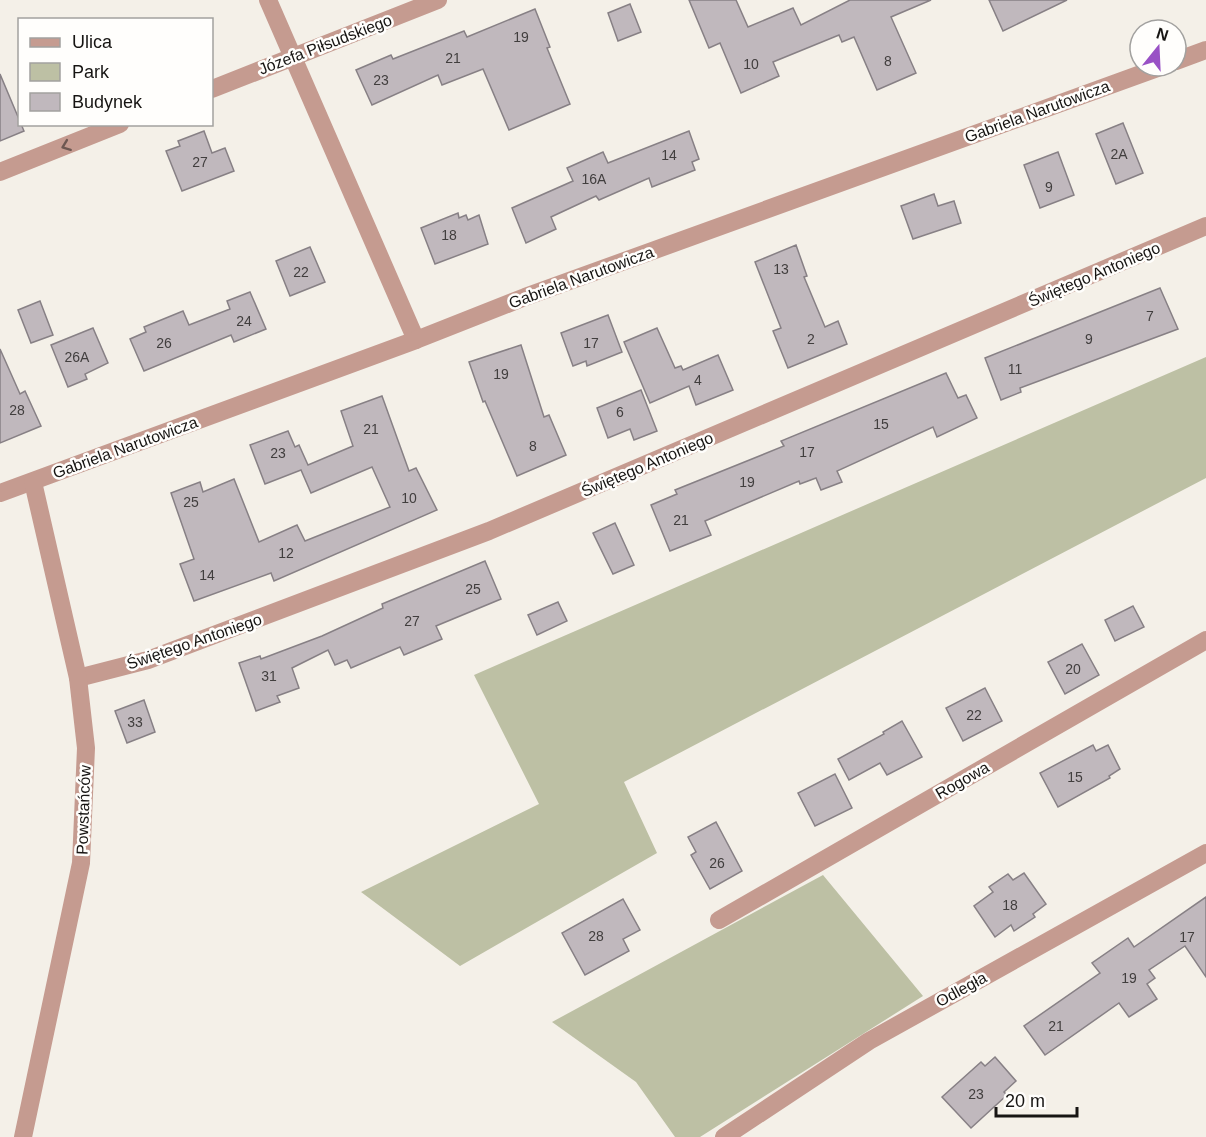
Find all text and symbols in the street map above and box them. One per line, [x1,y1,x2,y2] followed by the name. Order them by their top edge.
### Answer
[256,11,394,78] street label: Józefa Piłsudskiego
[18,18,213,126] legend
[1128,18,1188,78] north arrow
[1154,24,1171,44] text: N
[513,29,529,45] house number: 19
[72,32,113,52] text: Ulica
[445,50,461,66] house number: 21
[884,53,892,69] house number: 8
[743,56,759,72] house number: 10
[72,62,110,82] text: Park
[373,72,389,88] house number: 23
[962,77,1112,146] street label: Gabriela Narutowicza
[72,92,143,112] text: Budynek
[61,139,72,151] one-way arrow
[1110,146,1128,162] house number: 2A
[661,147,677,163] house number: 14
[192,154,208,170] house number: 27
[582,171,607,187] house number: 16A
[1045,179,1053,195] house number: 9
[441,227,457,243] house number: 18
[1025,238,1163,310] street label: Świętego Antoniego
[506,243,656,312] street label: Gabriela Narutowicza
[773,261,789,277] house number: 13
[293,264,309,280] house number: 22
[1146,308,1154,324] house number: 7
[236,313,252,329] house number: 24
[807,331,815,347] house number: 2
[1085,331,1093,347] house number: 9
[156,335,172,351] house number: 26
[583,335,599,351] house number: 17
[65,349,90,365] house number: 26A
[1008,361,1022,377] house number: 11
[493,366,509,382] house number: 19
[694,372,702,388] house number: 4
[9,402,25,418] house number: 28
[616,404,624,420] house number: 6
[50,413,200,482] street label: Gabriela Narutowicza
[873,416,889,432] house number: 15
[363,421,379,437] house number: 21
[578,428,716,500] street label: Świętego Antoniego
[529,438,537,454] house number: 8
[799,444,815,460] house number: 17
[270,445,286,461] house number: 23
[739,474,755,490] house number: 19
[401,490,417,506] house number: 10
[183,494,199,510] house number: 25
[673,512,689,528] house number: 21
[278,545,294,561] house number: 12
[199,567,215,583] house number: 14
[465,581,481,597] house number: 25
[124,609,264,673] street label: Świętego Antoniego
[404,613,420,629] house number: 27
[1065,661,1081,677] house number: 20
[261,668,277,684] house number: 31
[966,707,982,723] house number: 22
[127,714,143,730] house number: 33
[933,758,992,802] street label: Rogowa
[73,764,94,855] street label: Powstańców
[1067,769,1083,785] house number: 15
[709,855,725,871] house number: 26
[1002,897,1018,913] house number: 18
[588,928,604,944] house number: 28
[1179,929,1195,945] house number: 17
[933,969,990,1010] street label: Odległa
[1121,970,1137,986] house number: 19
[1048,1018,1064,1034] house number: 21
[996,1080,1077,1118] scale bar
[968,1086,984,1102] house number: 23
[1005,1091,1045,1111] text: 20 m

